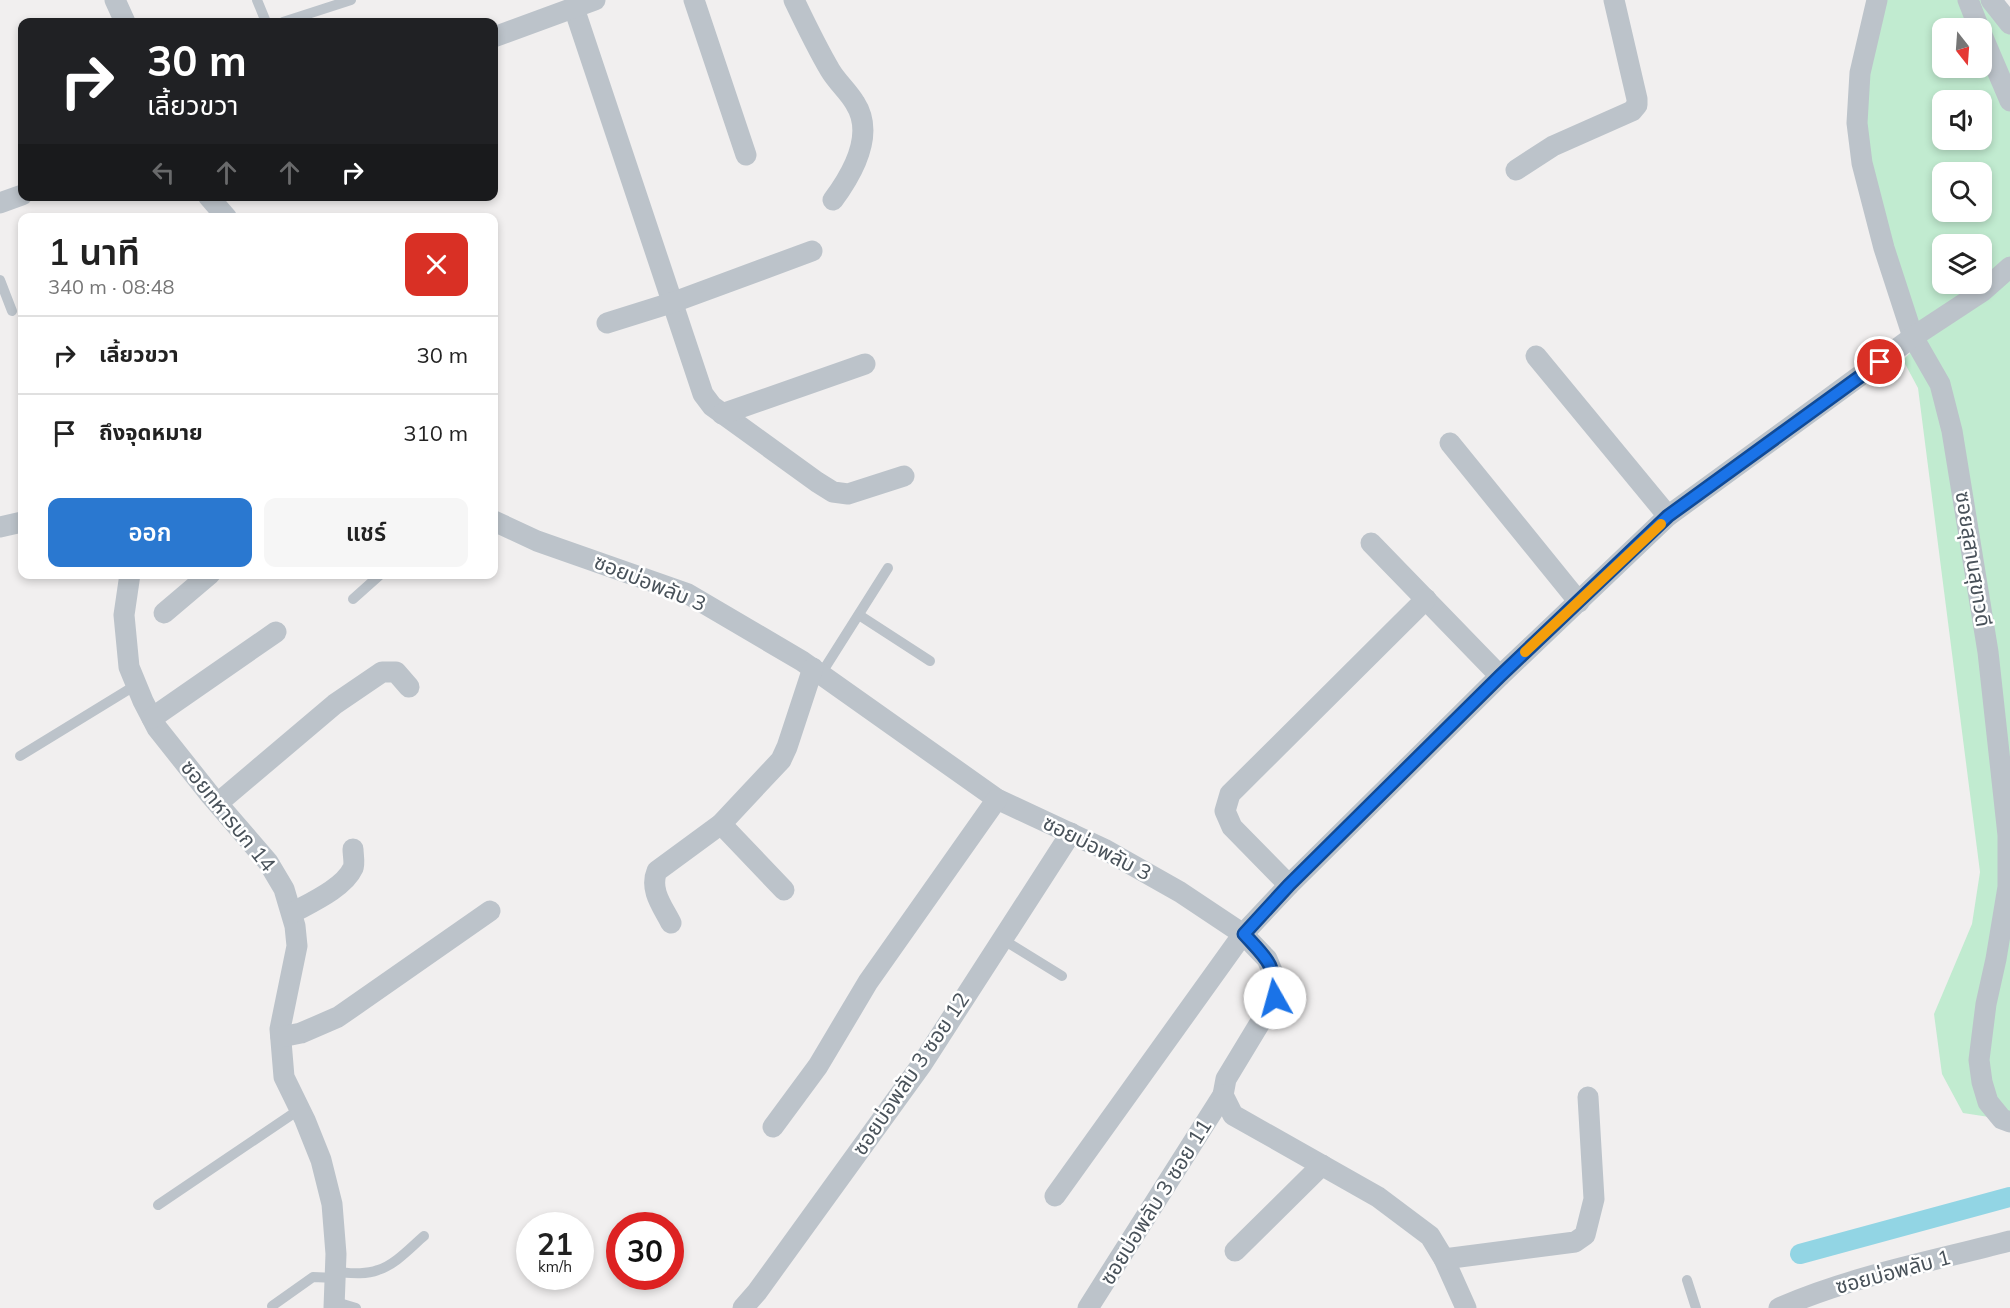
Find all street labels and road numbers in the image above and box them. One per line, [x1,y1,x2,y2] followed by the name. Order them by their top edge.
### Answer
[1949,489,1998,629] street label: ซอยสุสานสุขาวดี
[591,548,710,616] street label: ซอยบ่อพลับ 3
[176,754,282,877] street label: ซอยทหารบก 14
[1039,809,1156,886] street label: ซอยบ่อพลับ 3
[846,987,974,1160] street label: ซอยบ่อพลับ 3 ซอย 12
[1094,1114,1217,1289] street label: ซอยบ่อพลับ 3 ซอย 11
[1832,1243,1953,1299] street label: ซอยบ่อพลับ 1

